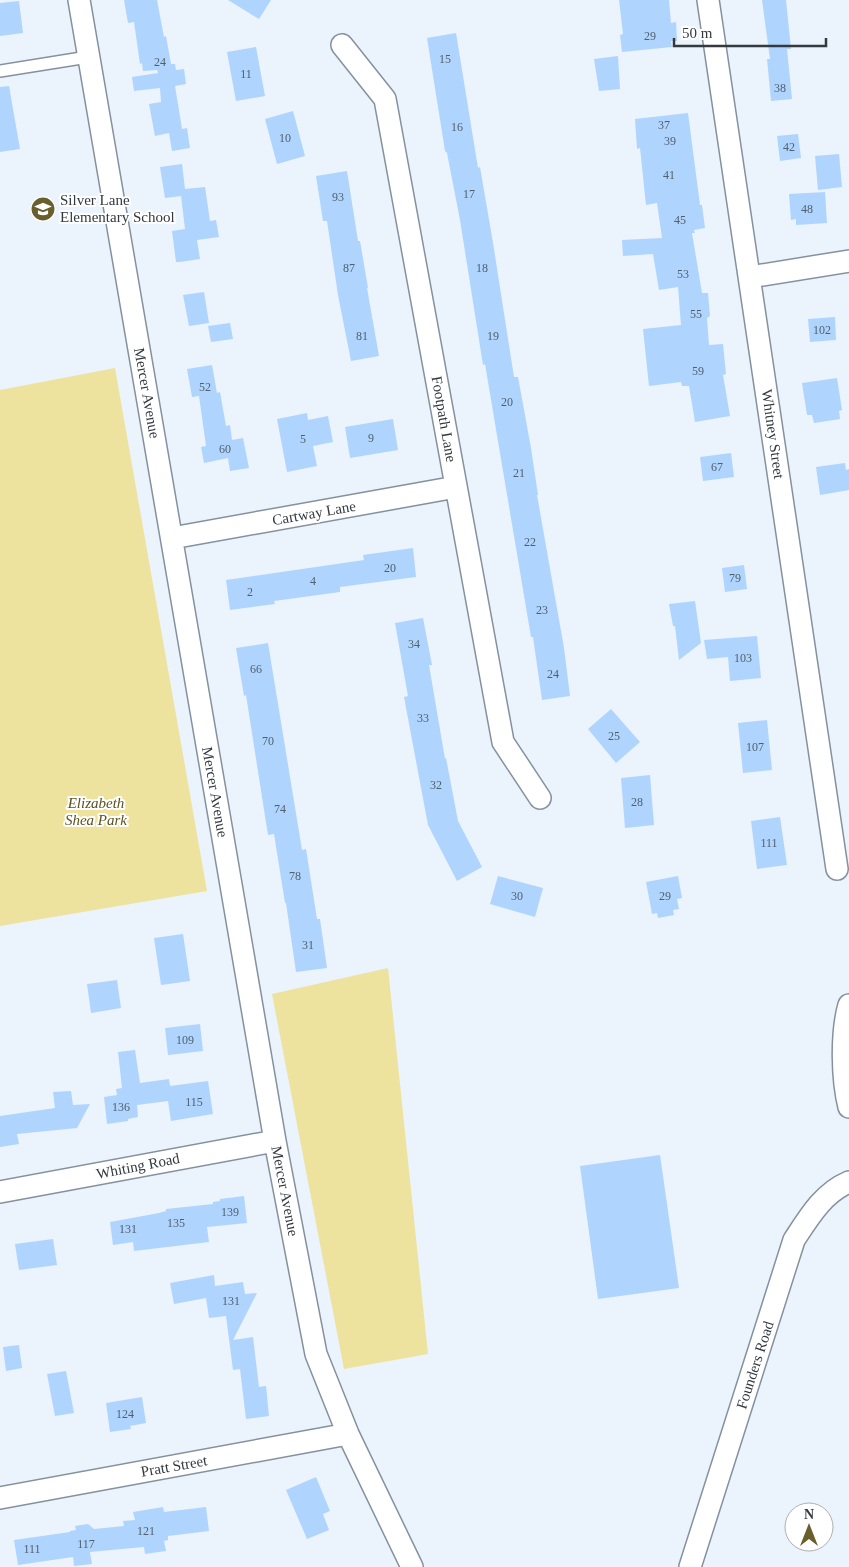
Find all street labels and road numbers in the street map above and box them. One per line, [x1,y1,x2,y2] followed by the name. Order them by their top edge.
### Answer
[131,346,163,440] street label: Mercer Avenue
[429,375,459,464] street label: Footpath Lane
[759,388,787,481] street label: Whitney Street
[271,498,357,528] street label: Cartway Lane
[199,745,231,839] street label: Mercer Avenue
[268,1144,302,1238] street label: Mercer Avenue
[95,1150,182,1182] street label: Whiting Road
[733,1319,777,1411] street label: Founders Road
[140,1452,209,1480] street label: Pratt Street

